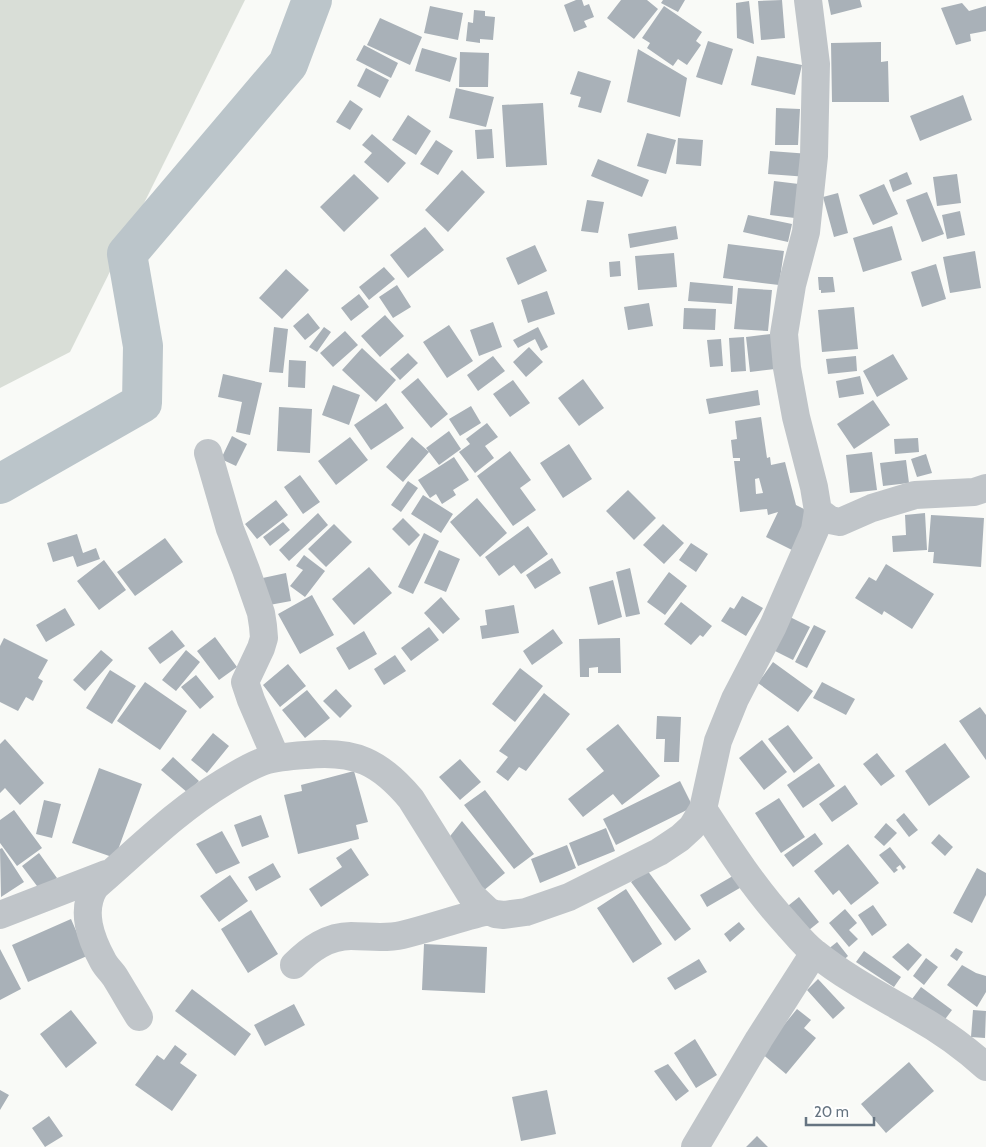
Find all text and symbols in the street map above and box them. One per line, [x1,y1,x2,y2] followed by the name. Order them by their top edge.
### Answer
[806,1094,874,1126] scale bar
[814,1103,849,1121] text: 20 m

